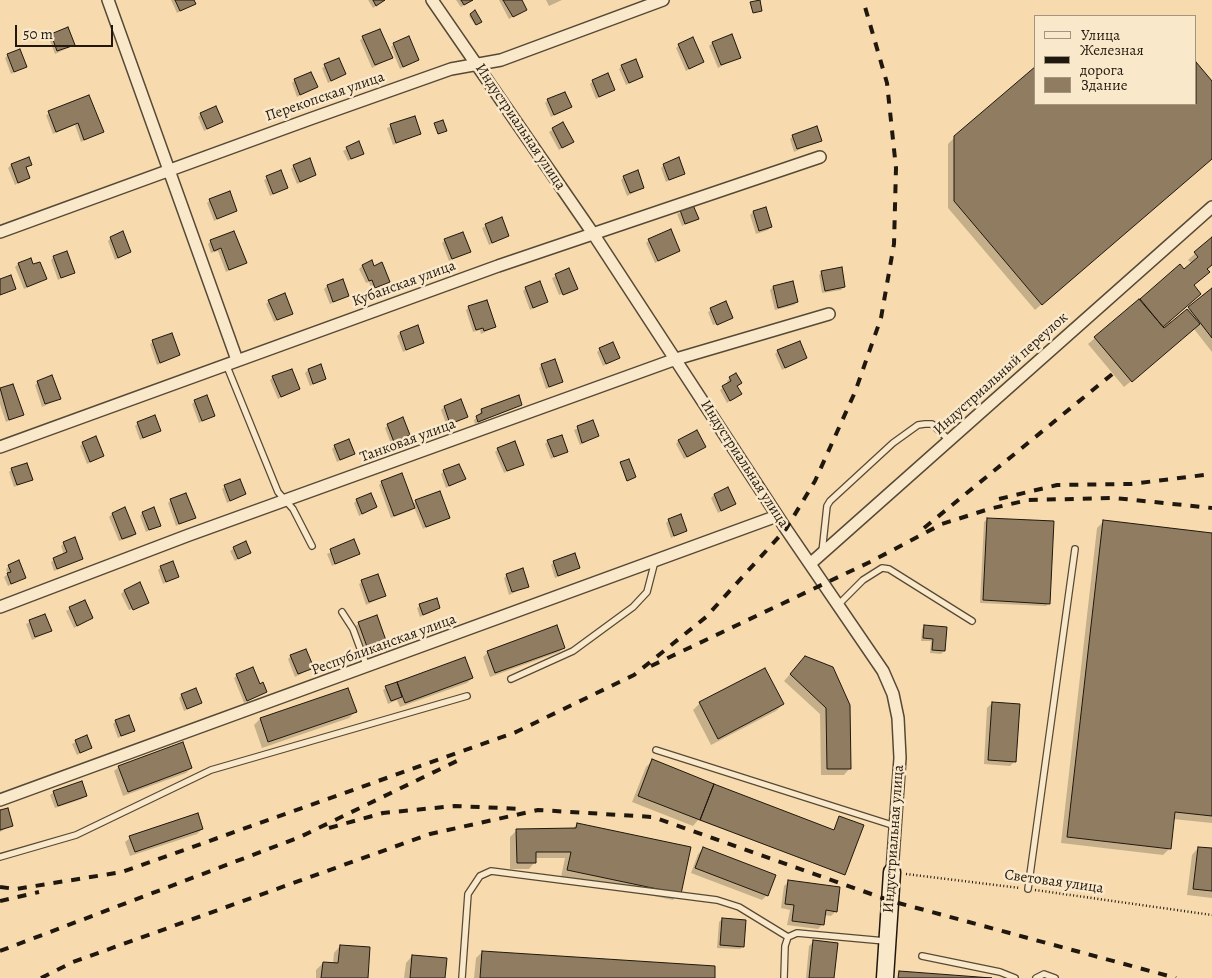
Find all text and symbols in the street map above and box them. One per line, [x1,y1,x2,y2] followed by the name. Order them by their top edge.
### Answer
[18,15,115,47] scale bar
[1034,15,1197,105] legend
[23,24,53,44] text: 50 m
[1081,25,1120,45] text: Улица
[1080,40,1144,80] text: Железная дорога
[471,60,569,194] street label: Индустриальная улица
[263,68,387,126] street label: Перекопская улица
[1081,75,1128,95] text: Здание
[350,257,458,311] street label: Кубанская улица
[930,309,1072,439] street label: Индустриальный переулок
[696,397,792,531] street label: Индустриальная улица
[358,415,458,467] street label: Танковая улица
[309,610,459,680] street label: Республиканская улица
[880,764,908,914] street label: Индустриальная улица
[1003,866,1105,898] street label: Световая улица

